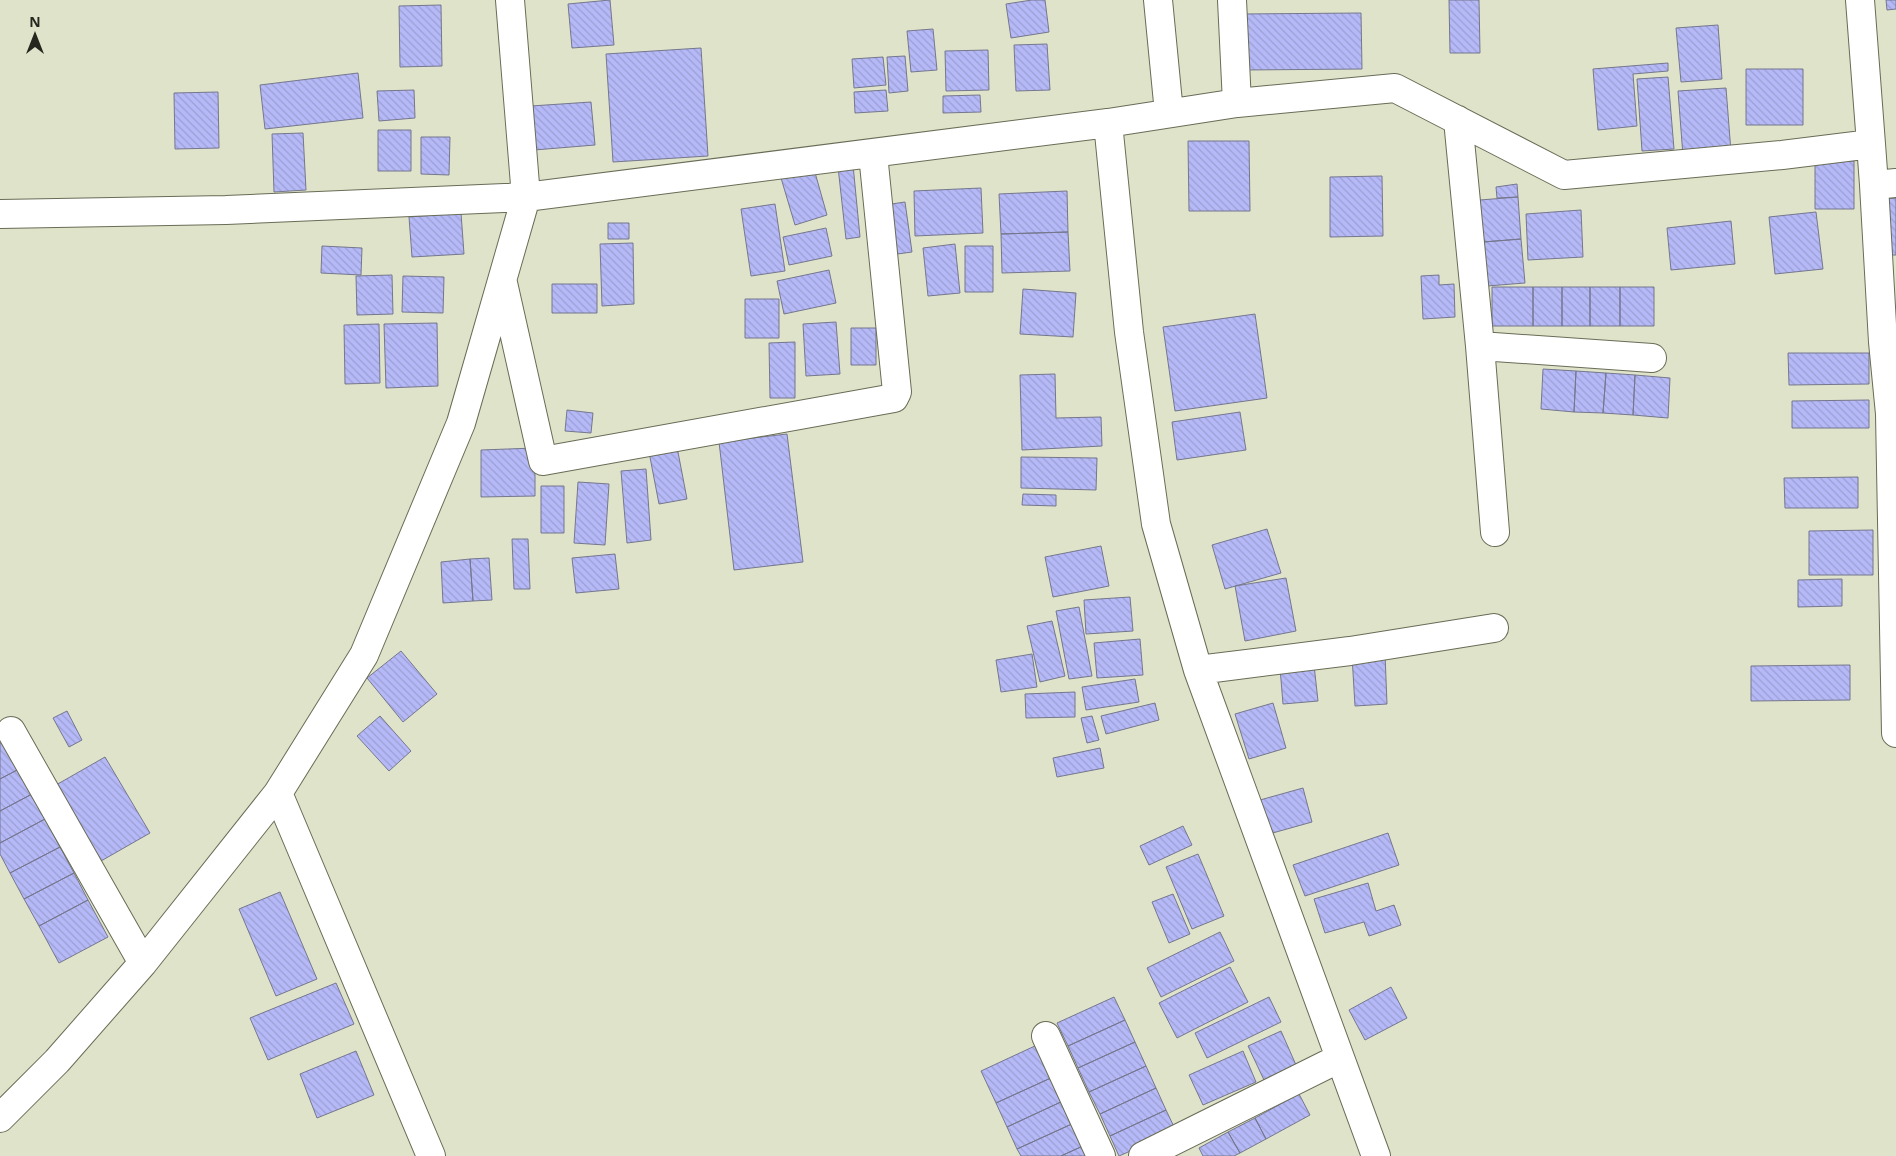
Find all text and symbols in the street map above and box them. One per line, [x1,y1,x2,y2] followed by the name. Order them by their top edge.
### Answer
[10,10,60,60] north arrow
[29,12,41,31] text: N

